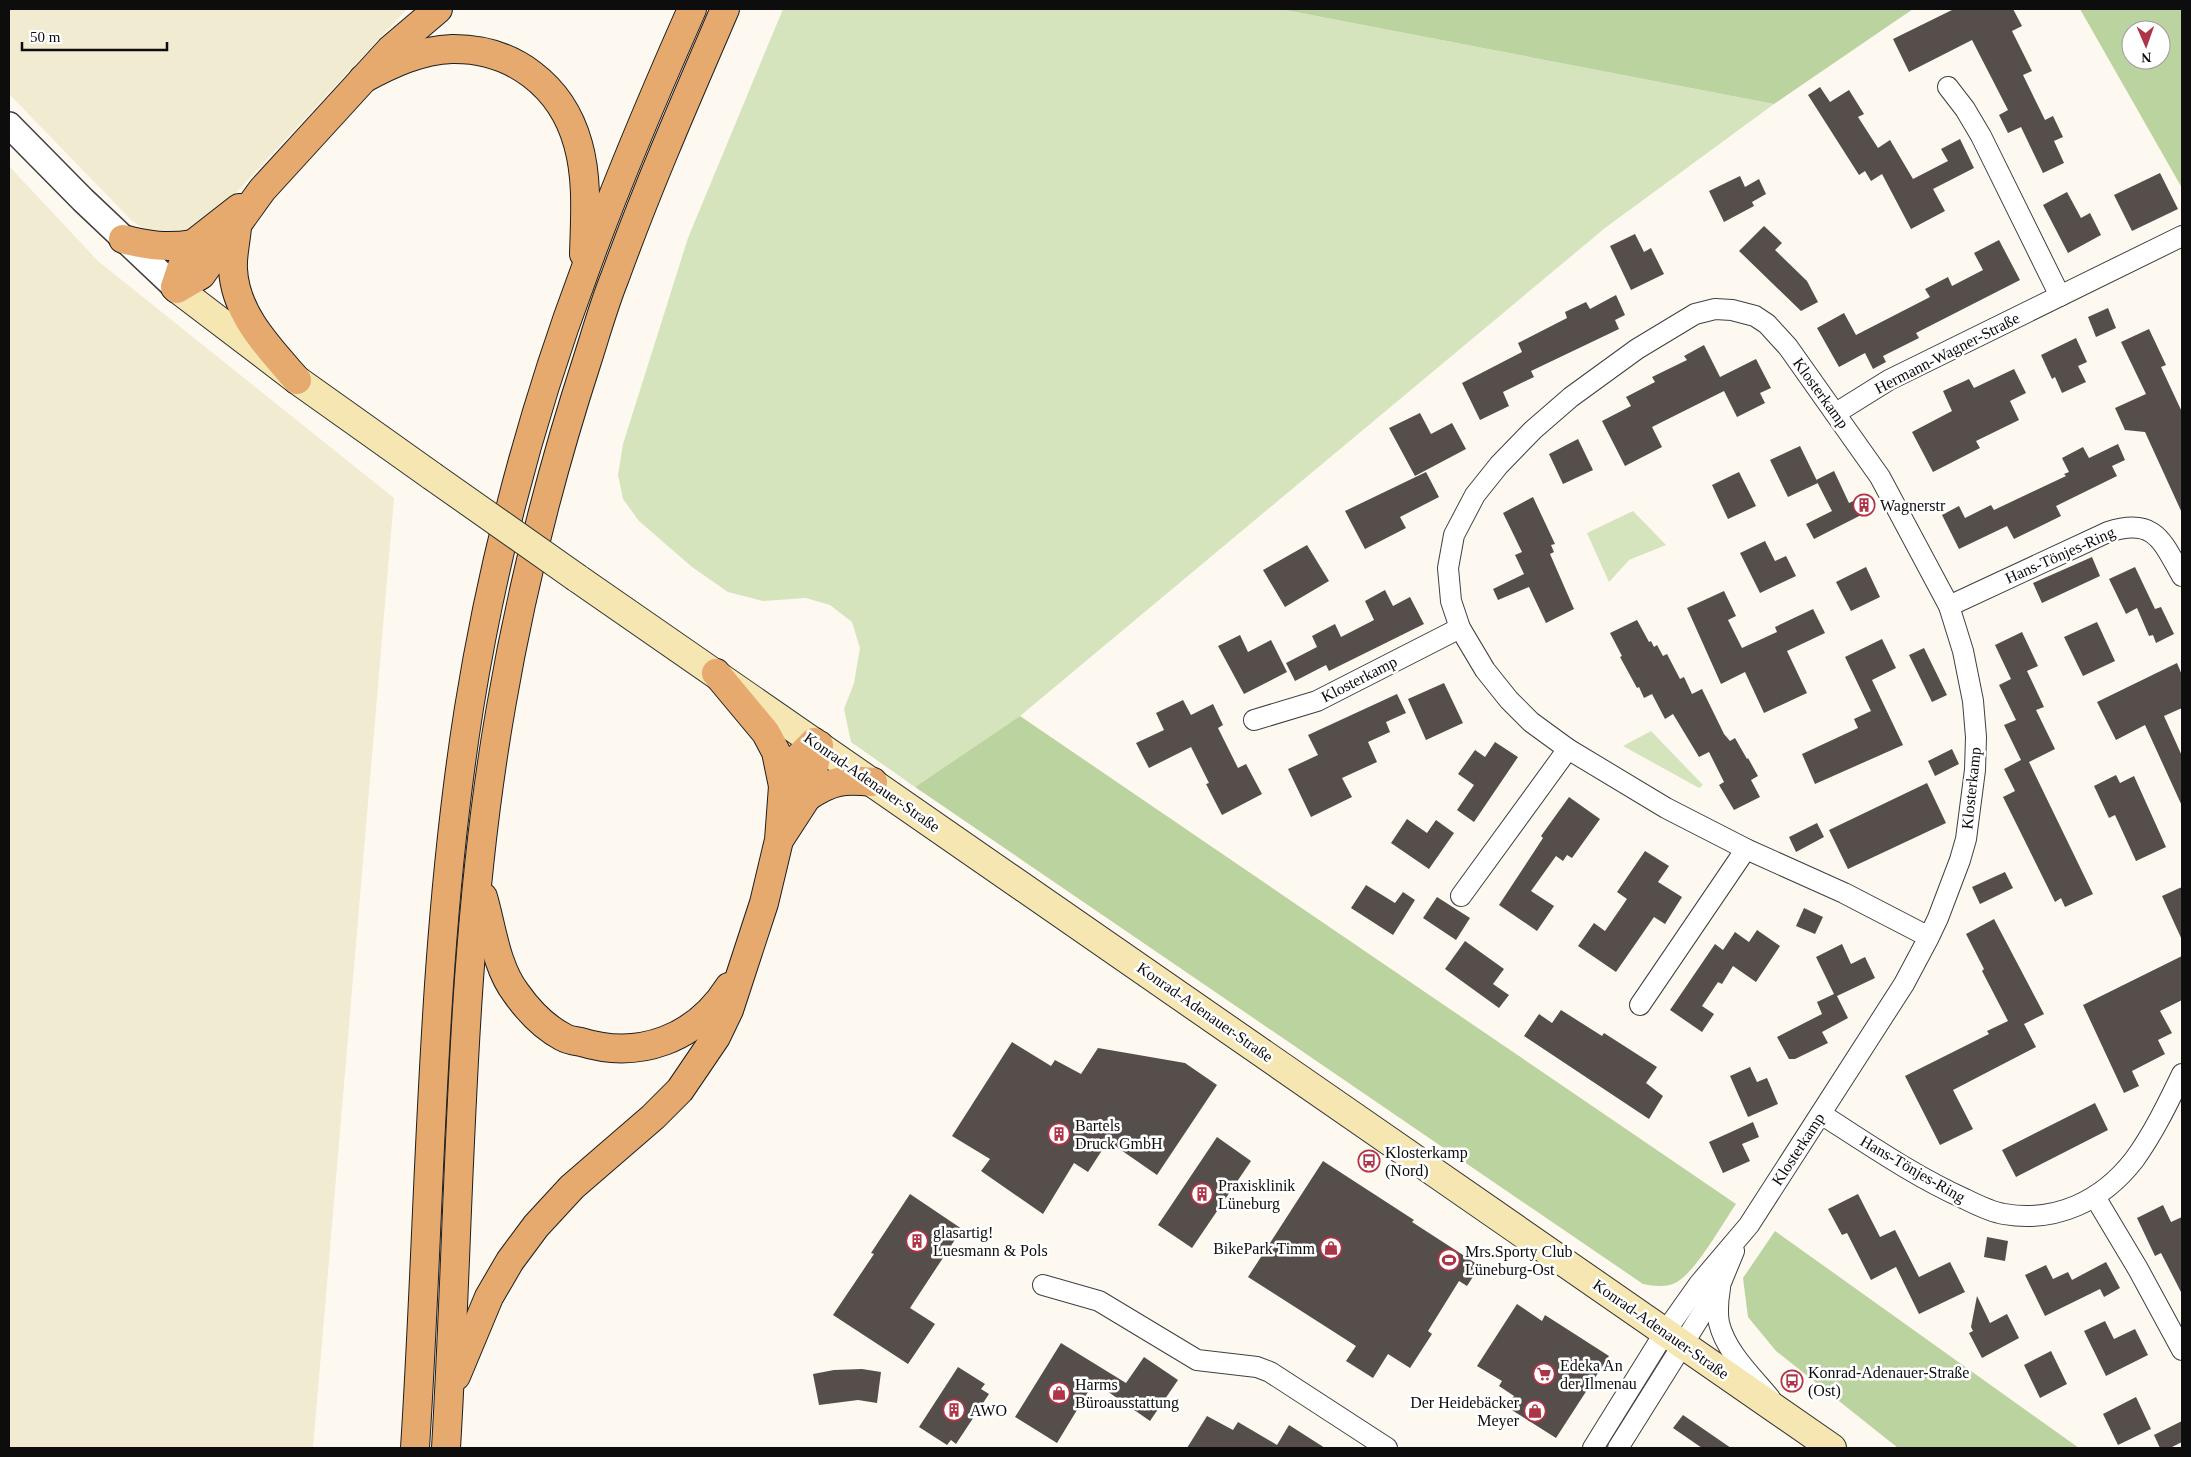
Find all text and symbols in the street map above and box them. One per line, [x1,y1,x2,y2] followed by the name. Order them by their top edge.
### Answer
[22,20,168,52] scale bar
[2121,20,2171,70] north arrow
[30,29,61,45] text: 50 m
[2141,50,2152,65] text: N
[1872,309,2023,398] street label: Hermann-Wagner-Straße
[1789,355,1852,432] street label: Klosterkamp
[1852,493,1876,517] building icon: Wagnerstr
[1880,497,1946,515] place label: Wagnerstr
[2003,523,2118,588] street label: Hans-Tönjes-Ring
[1318,653,1400,706] street label: Klosterkamp
[801,729,943,835] street label: Konrad-Adenauer-Straße
[1958,746,1985,830] street label: Klosterkamp
[1134,959,1276,1065] street label: Konrad-Adenauer-Straße
[1768,1110,1828,1189] street label: Klosterkamp
[1075,1117,1163,1152] place label: Bartels Druck GmbH
[1047,1122,1071,1146] building icon: Bartels Druck GmbH
[1857,1132,1968,1207] street label: Hans-Tönjes-Ring
[1385,1144,1468,1180] place label: Klosterkamp (Nord)
[1357,1149,1381,1173] bus stop icon: Klosterkamp (Nord)
[1218,1177,1295,1213] place label: Praxisklinik Lüneburg
[1190,1182,1214,1206] building icon: Praxisklinik Lüneburg
[933,1224,1048,1259] place label: glasartig! Luesmann & Pols
[905,1229,929,1253] building icon: glasartig! Luesmann & Pols
[1319,1236,1343,1260] shop icon: BikePark Timm
[1213,1240,1316,1257] place label: BikePark Timm
[1465,1243,1573,1279] place label: Mrs.Sporty Club Lüneburg-Ost
[1437,1248,1461,1272] sports icon: Mrs.Sporty Club Lüneburg-Ost
[1590,1276,1732,1382] street label: Konrad-Adenauer-Straße
[1560,1357,1637,1392] place label: Edeka An der Ilmenau
[1532,1362,1556,1386] supermarket icon: Edeka An der Ilmenau
[1808,1364,1969,1400] place label: Konrad-Adenauer-Straße (Ost)
[1780,1369,1804,1393] bus stop icon: Konrad-Adenauer-Straße (Ost)
[1075,1376,1179,1412] place label: Harms Büroausstattung
[1047,1381,1071,1405] shop icon: Harms Büroausstattung
[1410,1394,1520,1430] place label: Der Heidebäcker Meyer
[942,1398,966,1422] building icon: AWO
[1523,1399,1547,1423] shop icon: Der Heidebäcker Meyer
[970,1402,1007,1419] place label: AWO

